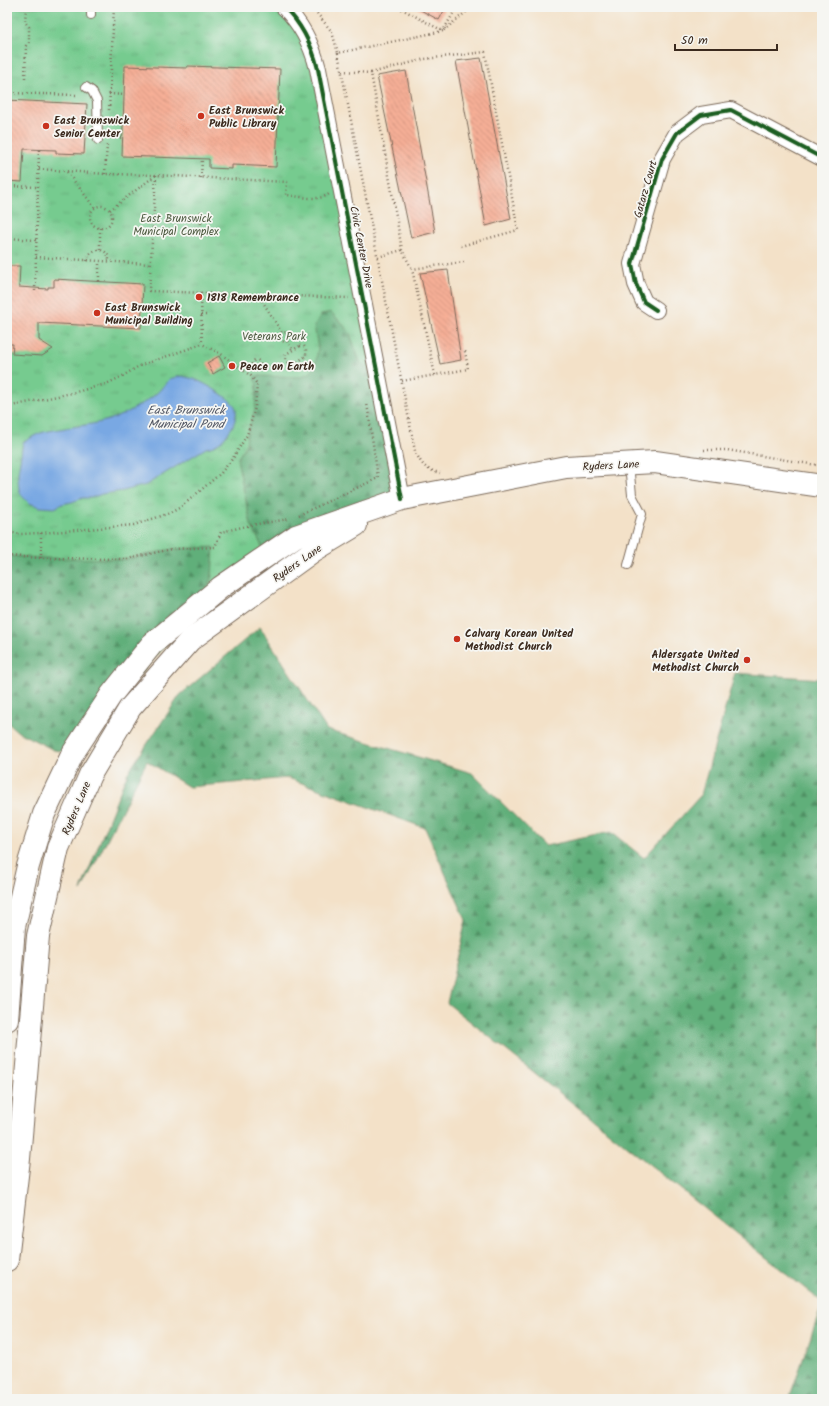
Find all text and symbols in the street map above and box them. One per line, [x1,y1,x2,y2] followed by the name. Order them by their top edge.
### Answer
[675,26,777,52] scale bar
[681,31,708,50] text: 50 m
[209,102,284,133] place label: East Brunswick Public Library
[196,111,206,121] marker: East Brunswick Public Library
[54,112,129,143] place label: East Brunswick Senior Center
[41,121,51,131] marker: East Brunswick Senior Center
[629,158,663,220] street label: Gatarz Court
[344,205,378,290] street label: Civic Center Drive
[133,210,219,241] park label: East Brunswick Municipal Complex
[207,289,300,307] place label: 1818 Remembrance
[194,292,204,302] marker: 1818 Remembrance
[105,299,193,330] place label: East Brunswick Municipal Building
[92,308,102,318] marker: East Brunswick Municipal Building
[242,328,307,346] park label: Veterans Park
[240,358,314,376] place label: Peace on Earth
[227,361,237,371] marker: Peace on Earth
[147,401,227,434] water label: East Brunswick Municipal Pond
[582,456,640,476] street label: Ryders Lane
[269,540,326,587] street label: Ryders Lane
[465,625,574,656] place label: Calvary Korean United Methodist Church
[452,634,462,644] marker: Calvary Korean United Methodist Church
[652,646,740,677] place label: Aldersgate United Methodist Church
[742,655,752,665] marker: Aldersgate United Methodist Church
[58,779,96,838] street label: Ryders Lane

